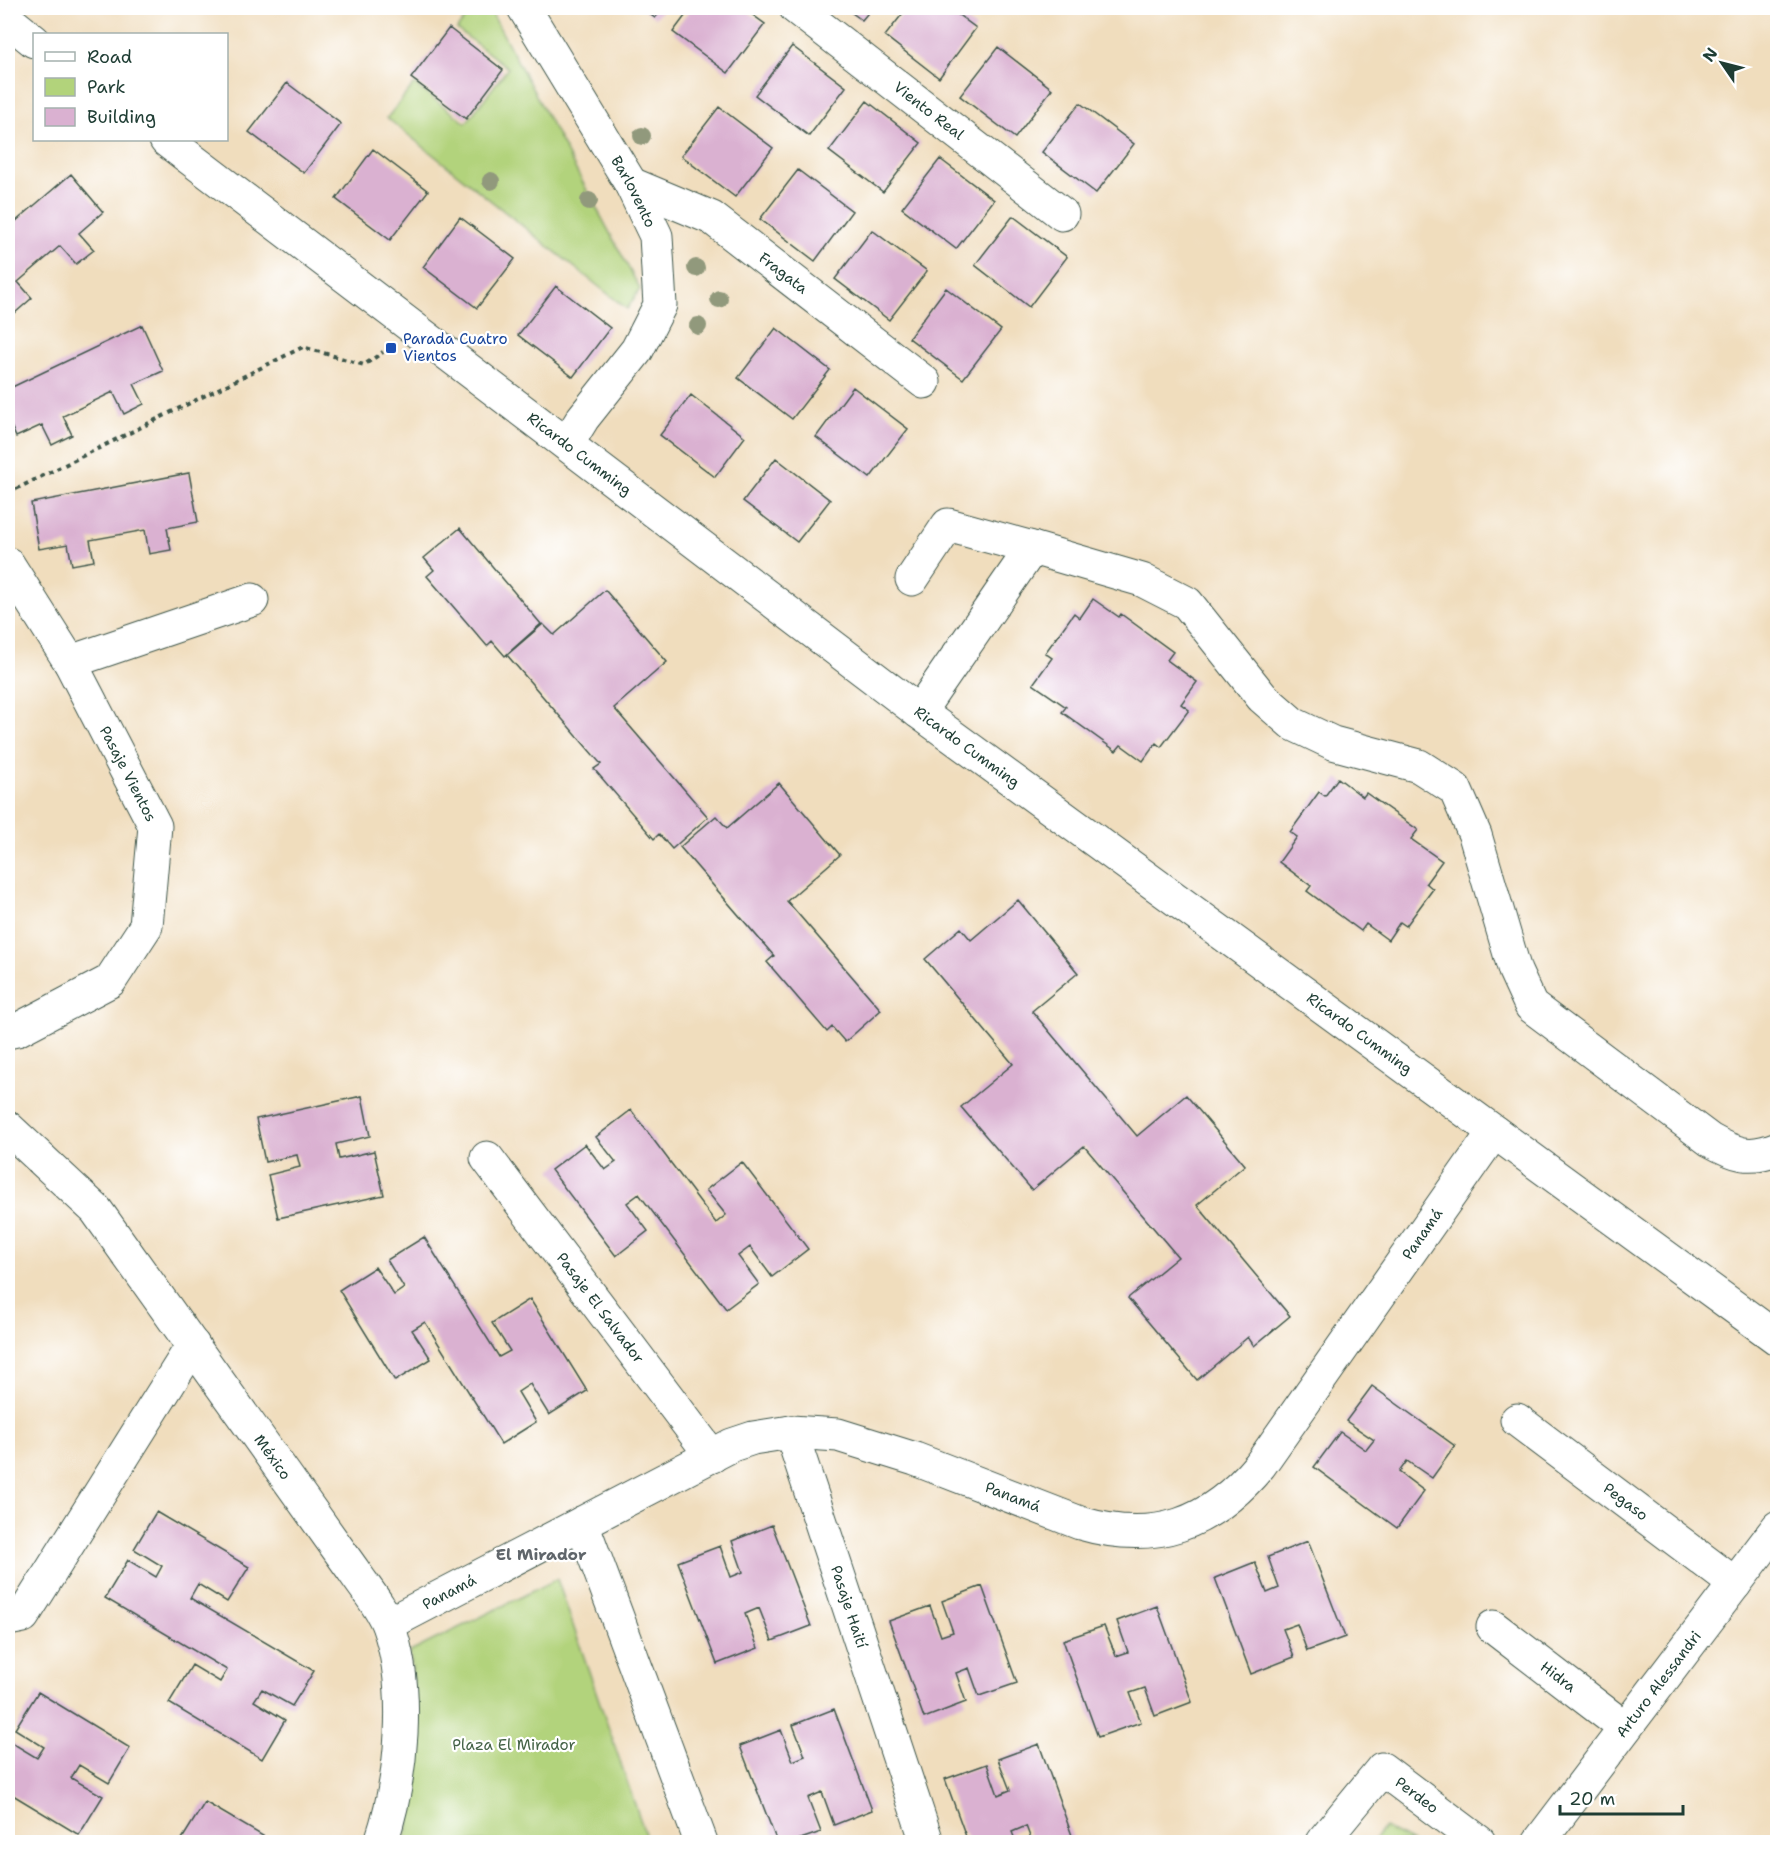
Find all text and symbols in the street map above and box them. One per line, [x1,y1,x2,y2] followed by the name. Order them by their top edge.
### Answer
[33,33,228,141] legend
[1692,33,1752,93] north arrow
[1698,43,1722,66] text: N
[87,45,132,69] text: Road
[87,75,126,99] text: Park
[889,77,969,145] street label: Viento Real
[87,105,156,129] text: Building
[606,152,660,231] street label: Barlovento
[755,248,812,299] street label: Fragata
[403,329,508,366] place label: Parada Cuatro Vientos
[384,341,398,355] marker: Parada Cuatro Vientos
[523,408,636,500] street label: Ricardo Cumming
[910,702,1024,792] street label: Ricardo Cumming
[95,723,161,825] street label: Pasaje Vientos
[1303,988,1416,1079] street label: Ricardo Cumming
[1397,1204,1448,1264] street label: Panamá
[552,1249,649,1368] street label: Pasaje El Salvador
[250,1431,295,1484] street label: México
[982,1477,1044,1517] street label: Panamá
[1599,1478,1652,1525] street label: Pegaso
[495,1544,587,1565] district label: El Mirador
[826,1563,872,1651] street label: Pasaje Haití
[419,1570,480,1614] street label: Panamá
[1612,1627,1706,1742] street label: Arturo Alessandri
[1536,1657,1580,1697] street label: Hidra
[452,1735,576,1755] park label: Plaza El Mirador
[1391,1772,1443,1818] street label: Perdeo
[1560,1778,1683,1816] scale bar
[1569,1787,1615,1811] text: 20 m

